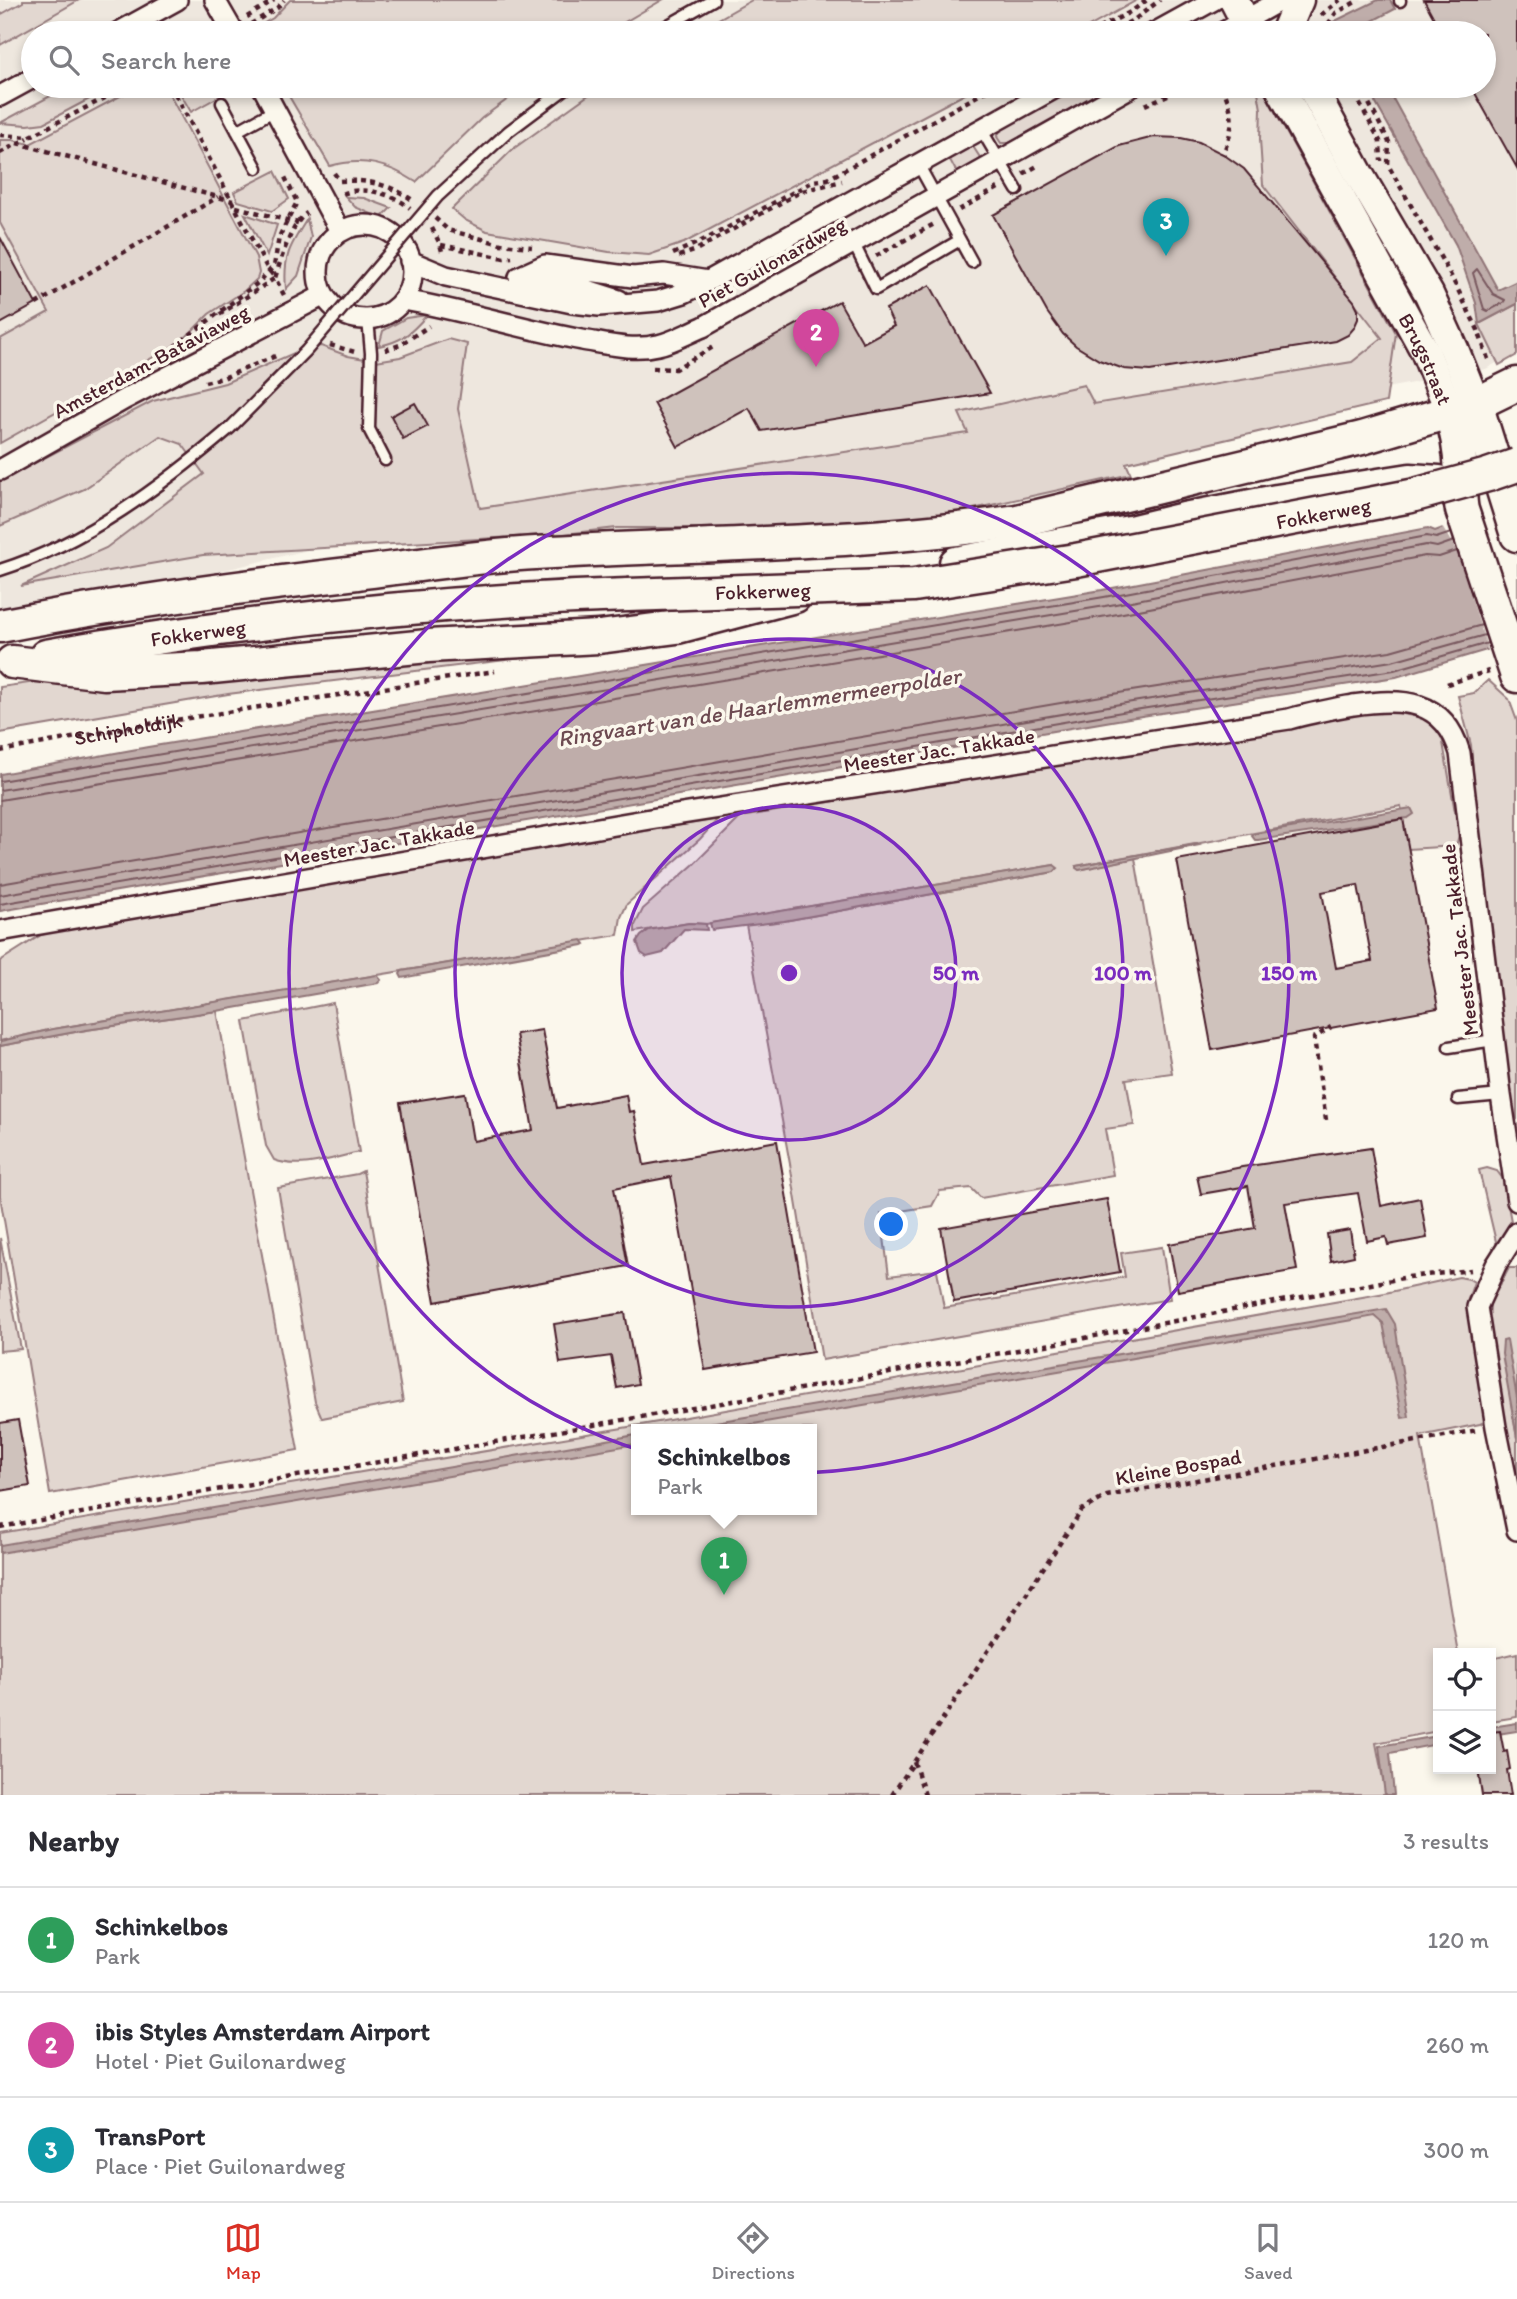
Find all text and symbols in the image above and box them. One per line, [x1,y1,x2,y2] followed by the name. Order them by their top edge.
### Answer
[21,21,1496,98] search box
[45,41,83,79] icon: search
[101,44,231,76] text: Search here
[1143,198,1189,256] pin: 3
[694,211,851,313] street label: Piet Guilonardweg
[49,299,254,423] street label: Amsterdam-Bataviaweg
[1394,308,1458,408] street label: Brugstraat
[793,309,839,367] pin: 2
[1274,491,1373,534] street label: Fokkerweg
[715,576,812,604] street label: Fokkerweg
[149,613,248,651] street label: Fokkerweg
[556,661,965,753] water label: Ringvaart van de Haarlemmermeerpolder
[72,707,184,750] street label: Schipholdijk
[842,723,1036,777] street label: Meester Jac. Takkade
[282,814,476,872] street label: Meester Jac. Takkade
[1435,842,1483,1038] street label: Meester Jac. Takkade
[933,960,980,985] text: 50 m
[1094,960,1152,985] text: 100 m
[1261,960,1317,985] text: 150 m
[777,961,801,985] centre of rings
[874,1207,908,1241] your location
[631,1424,817,1515] popup
[657,1440,791,1472] text: Schinkelbos
[1113,1444,1243,1490] street label: Kleine Bospad
[657,1472,703,1500] text: Park
[701,1537,747,1595] pin: 1
[1433,1648,1496,1774] map controls
[1433,1648,1496,1711] button: locate
[1433,1711,1496,1774] button: layers
[28,1822,119,1859] text: Nearby
[1403,1827,1489,1855] text: 3 results
[95,1910,228,1942] text: Schinkelbos
[46,1926,56,1954] text: 1
[1428,1926,1489,1954] text: 120 m
[95,1942,140,1970] text: Park
[95,2015,430,2047] text: ibis Styles Amsterdam Airport
[45,2031,57,2059] text: 2
[1426,2031,1489,2059] text: 260 m
[95,2047,346,2075] text: Hotel · Piet Guilonardweg
[95,2120,205,2152] text: TransPort
[45,2136,57,2164] text: 3
[1424,2136,1489,2164] text: 300 m
[95,2152,345,2180] text: Place · Piet Guilonardweg
[224,2219,262,2284] tab: Map
[711,2219,795,2284] tab: Directions
[1244,2219,1292,2284] tab: Saved

